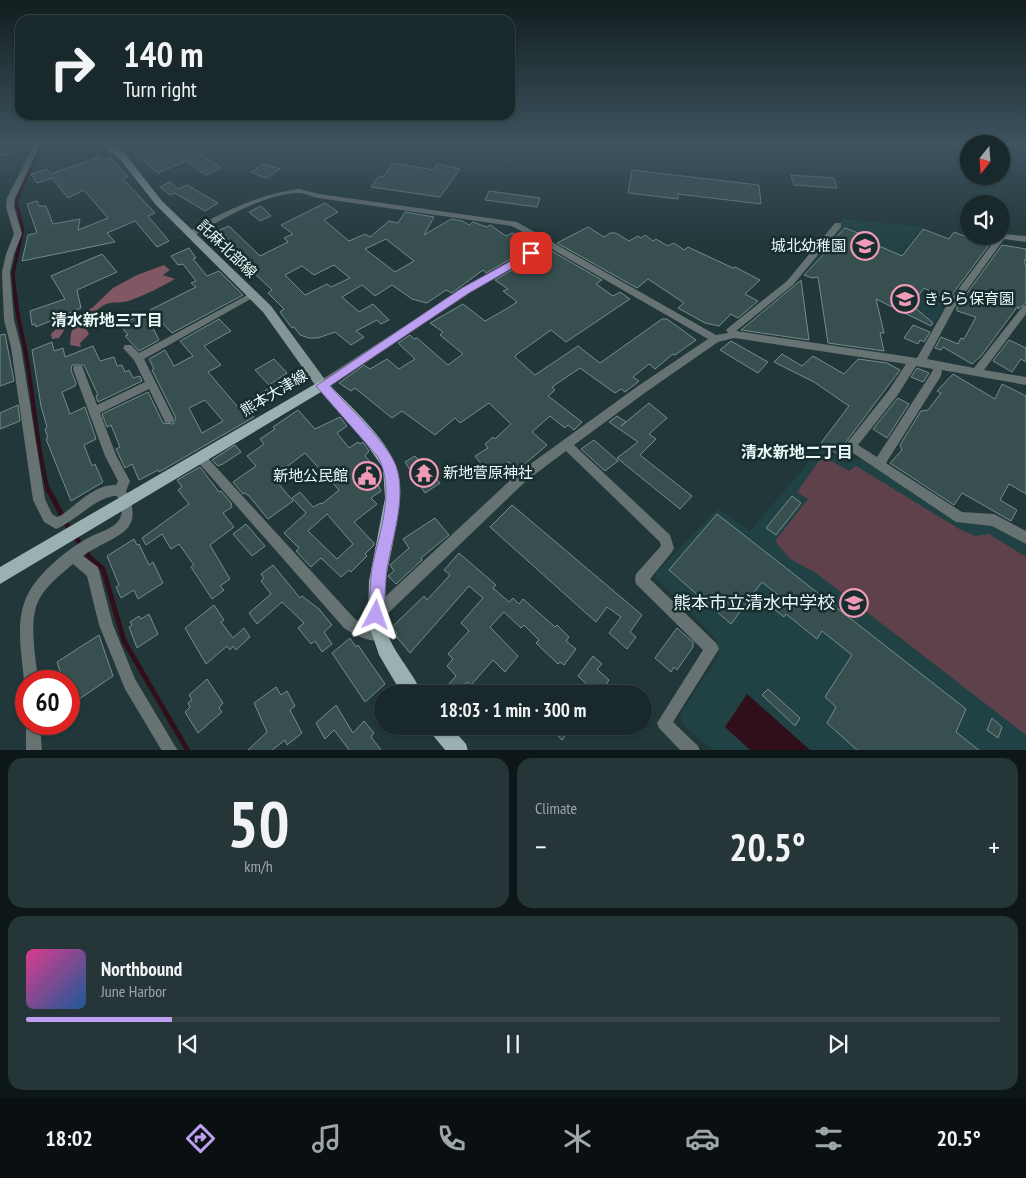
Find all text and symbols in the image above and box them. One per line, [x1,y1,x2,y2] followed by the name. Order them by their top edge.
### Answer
[123,31,204,77] text: 140 m
[40,35,105,100] icon: right
[123,75,197,103] text: Turn right
[960,135,1010,185] north arrow
[960,135,1010,245] map controls
[960,195,1010,245] button: sound
[194,216,261,282] street label: 託麻北部線
[850,231,880,261] school or university icon: 城北幼稚園
[510,232,552,274] pin
[771,236,846,255] place label: 城北幼稚園
[517,239,545,267] icon: arrive
[890,284,920,314] school or university icon: きらら保育園
[924,289,1014,308] place label: きらら保育園
[51,310,163,330] district label: 清水新地三丁目
[237,365,311,420] street label: 熊本大津線
[741,442,853,462] district label: 清水新地二丁目
[409,458,439,488] temple icon: 新地菅原神社
[352,461,382,491] public building icon: 新地公民館
[443,463,533,482] place label: 新地菅原神社
[273,466,348,485] place label: 新地公民館
[349,588,401,640] position arrow
[839,588,869,618] school or university icon: 熊本市立清水中学校
[673,591,835,614] place label: 熊本市立清水中学校
[15,670,80,735] speed limit sign: 60
[440,698,586,722] text: 18:03 · 1 min · 300 m
[227,781,290,865] text: 50
[535,798,577,818] text: Climate
[729,822,806,871] text: 20.5°
[535,828,547,865] text: −
[988,828,1000,865] text: +
[244,856,273,876] text: km/h
[101,957,182,981] text: Northbound
[101,981,166,1001] text: June Harbor
[174,1030,202,1058] icon: previous
[499,1030,527,1058] icon: pause
[824,1030,852,1058] icon: next
[183,1121,218,1156] icon: directions
[309,1121,344,1156] icon: music
[434,1121,469,1156] icon: phone
[560,1121,595,1156] icon: climate
[685,1121,720,1156] icon: car
[811,1121,846,1156] icon: filters
[45,1124,93,1152] text: 18:02
[936,1124,981,1152] text: 20.5°

